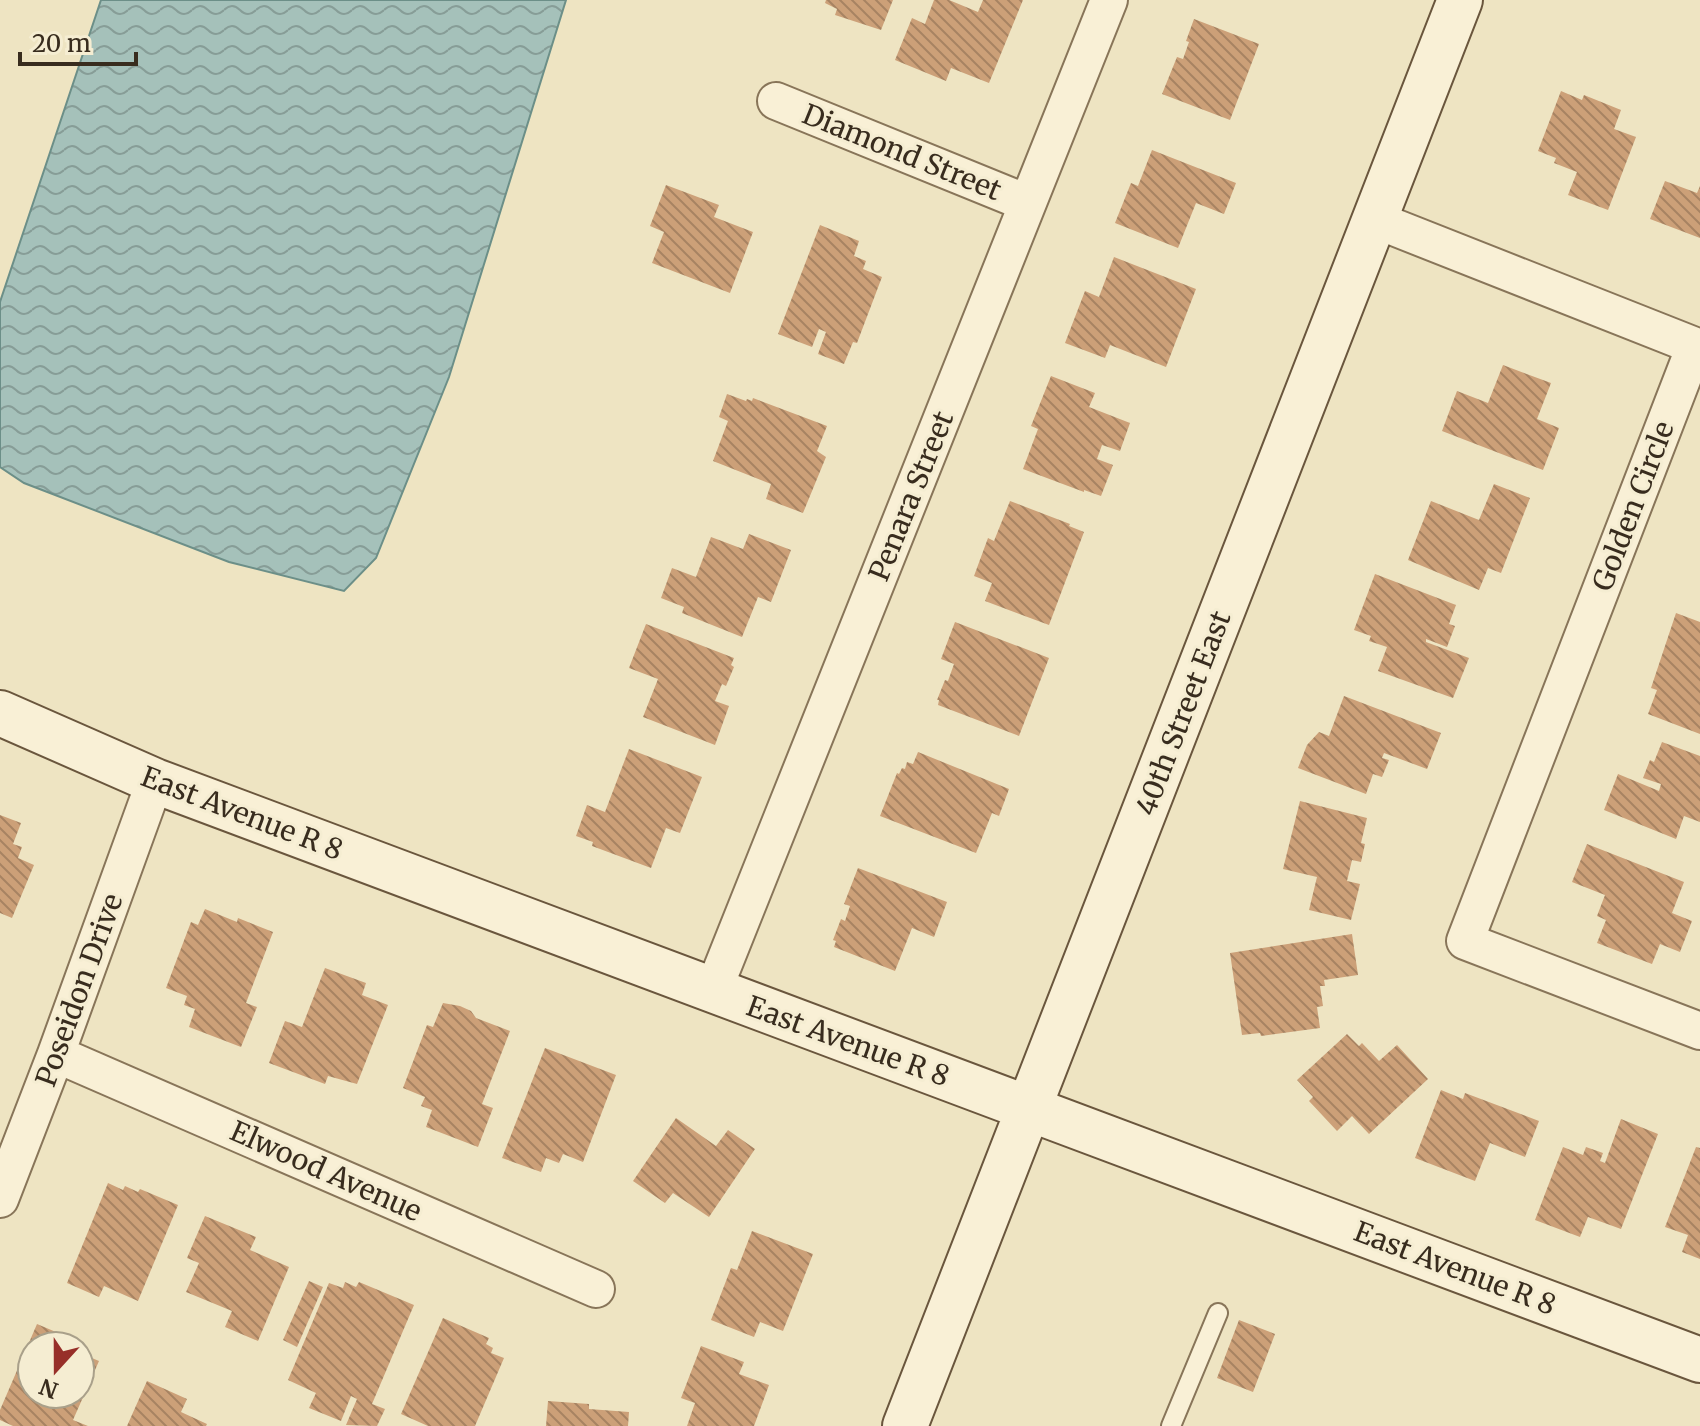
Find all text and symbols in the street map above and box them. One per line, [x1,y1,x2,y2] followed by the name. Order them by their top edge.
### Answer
[20,16,136,66] scale bar
[32,28,91,59] text: 20 m
[797,96,1007,208] street label: Diamond Street
[861,406,961,586] street label: Penara Street
[1584,416,1682,596] street label: Golden Circle
[1127,606,1239,820] street label: 40th Street East
[136,758,348,868] street label: East Avenue R 8
[27,889,131,1091] street label: Poseidon Drive
[742,988,954,1094] street label: East Avenue R 8
[225,1113,427,1229] street label: Elwood Avenue
[1349,1213,1561,1323] street label: East Avenue R 8
[16,1330,96,1410] north arrow
[35,1372,62,1405] text: N

